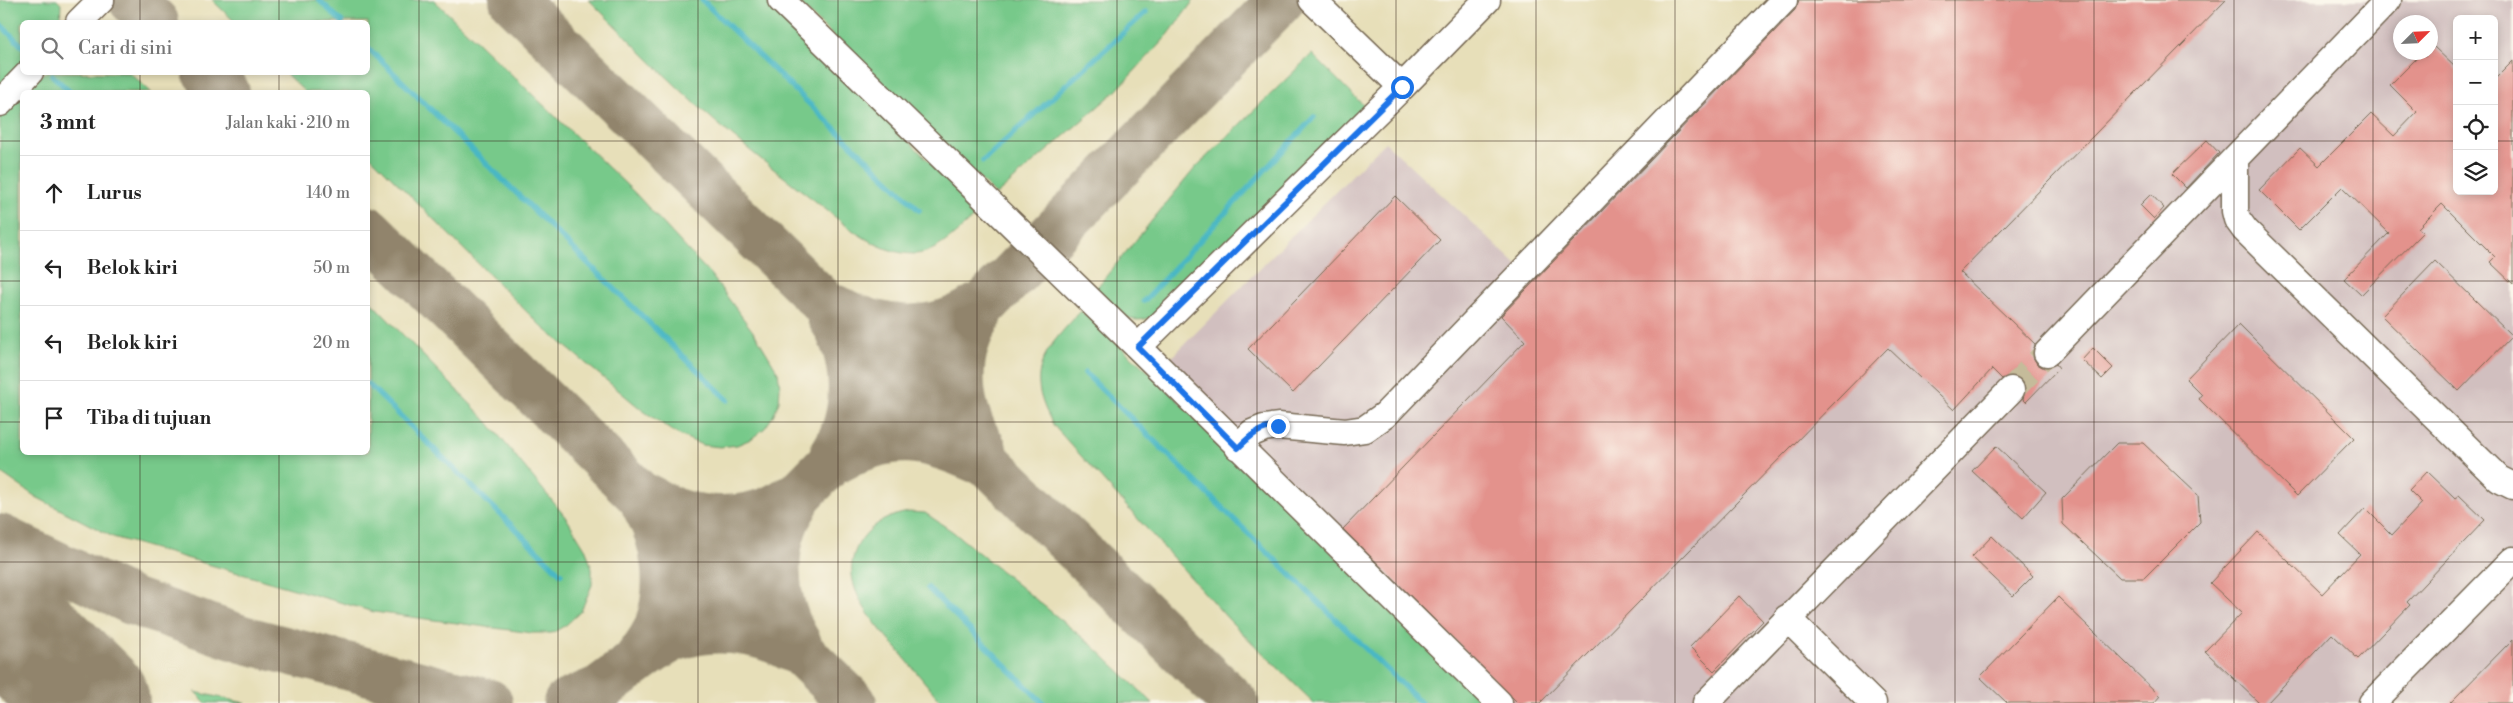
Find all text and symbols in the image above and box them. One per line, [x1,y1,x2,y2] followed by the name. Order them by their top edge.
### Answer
[2393,15,2438,60] north arrow
[2453,15,2498,195] map controls
[2453,15,2498,60] button: +
[20,20,370,75] search box
[38,34,66,62] icon: search
[78,36,173,60] text: Cari di sini
[2453,60,2498,105] button: −
[1391,76,1414,99] route start
[2453,105,2498,150] button: locate
[40,110,95,136] text: 3 mnt
[226,113,350,133] text: Jalan kaki · 210 m
[2453,150,2498,195] button: layers
[40,179,68,207] icon: ahead
[87,181,142,205] text: Lurus
[306,183,350,203] text: 140 m
[40,254,68,282] icon: left
[87,256,177,280] text: Belok kiri
[313,258,350,278] text: 50 m
[40,329,68,357] icon: left
[87,331,177,355] text: Belok kiri
[313,333,350,353] text: 20 m
[40,404,68,432] icon: arrive
[87,406,211,430] text: Tiba di tujuan
[1267,415,1290,438] route end

